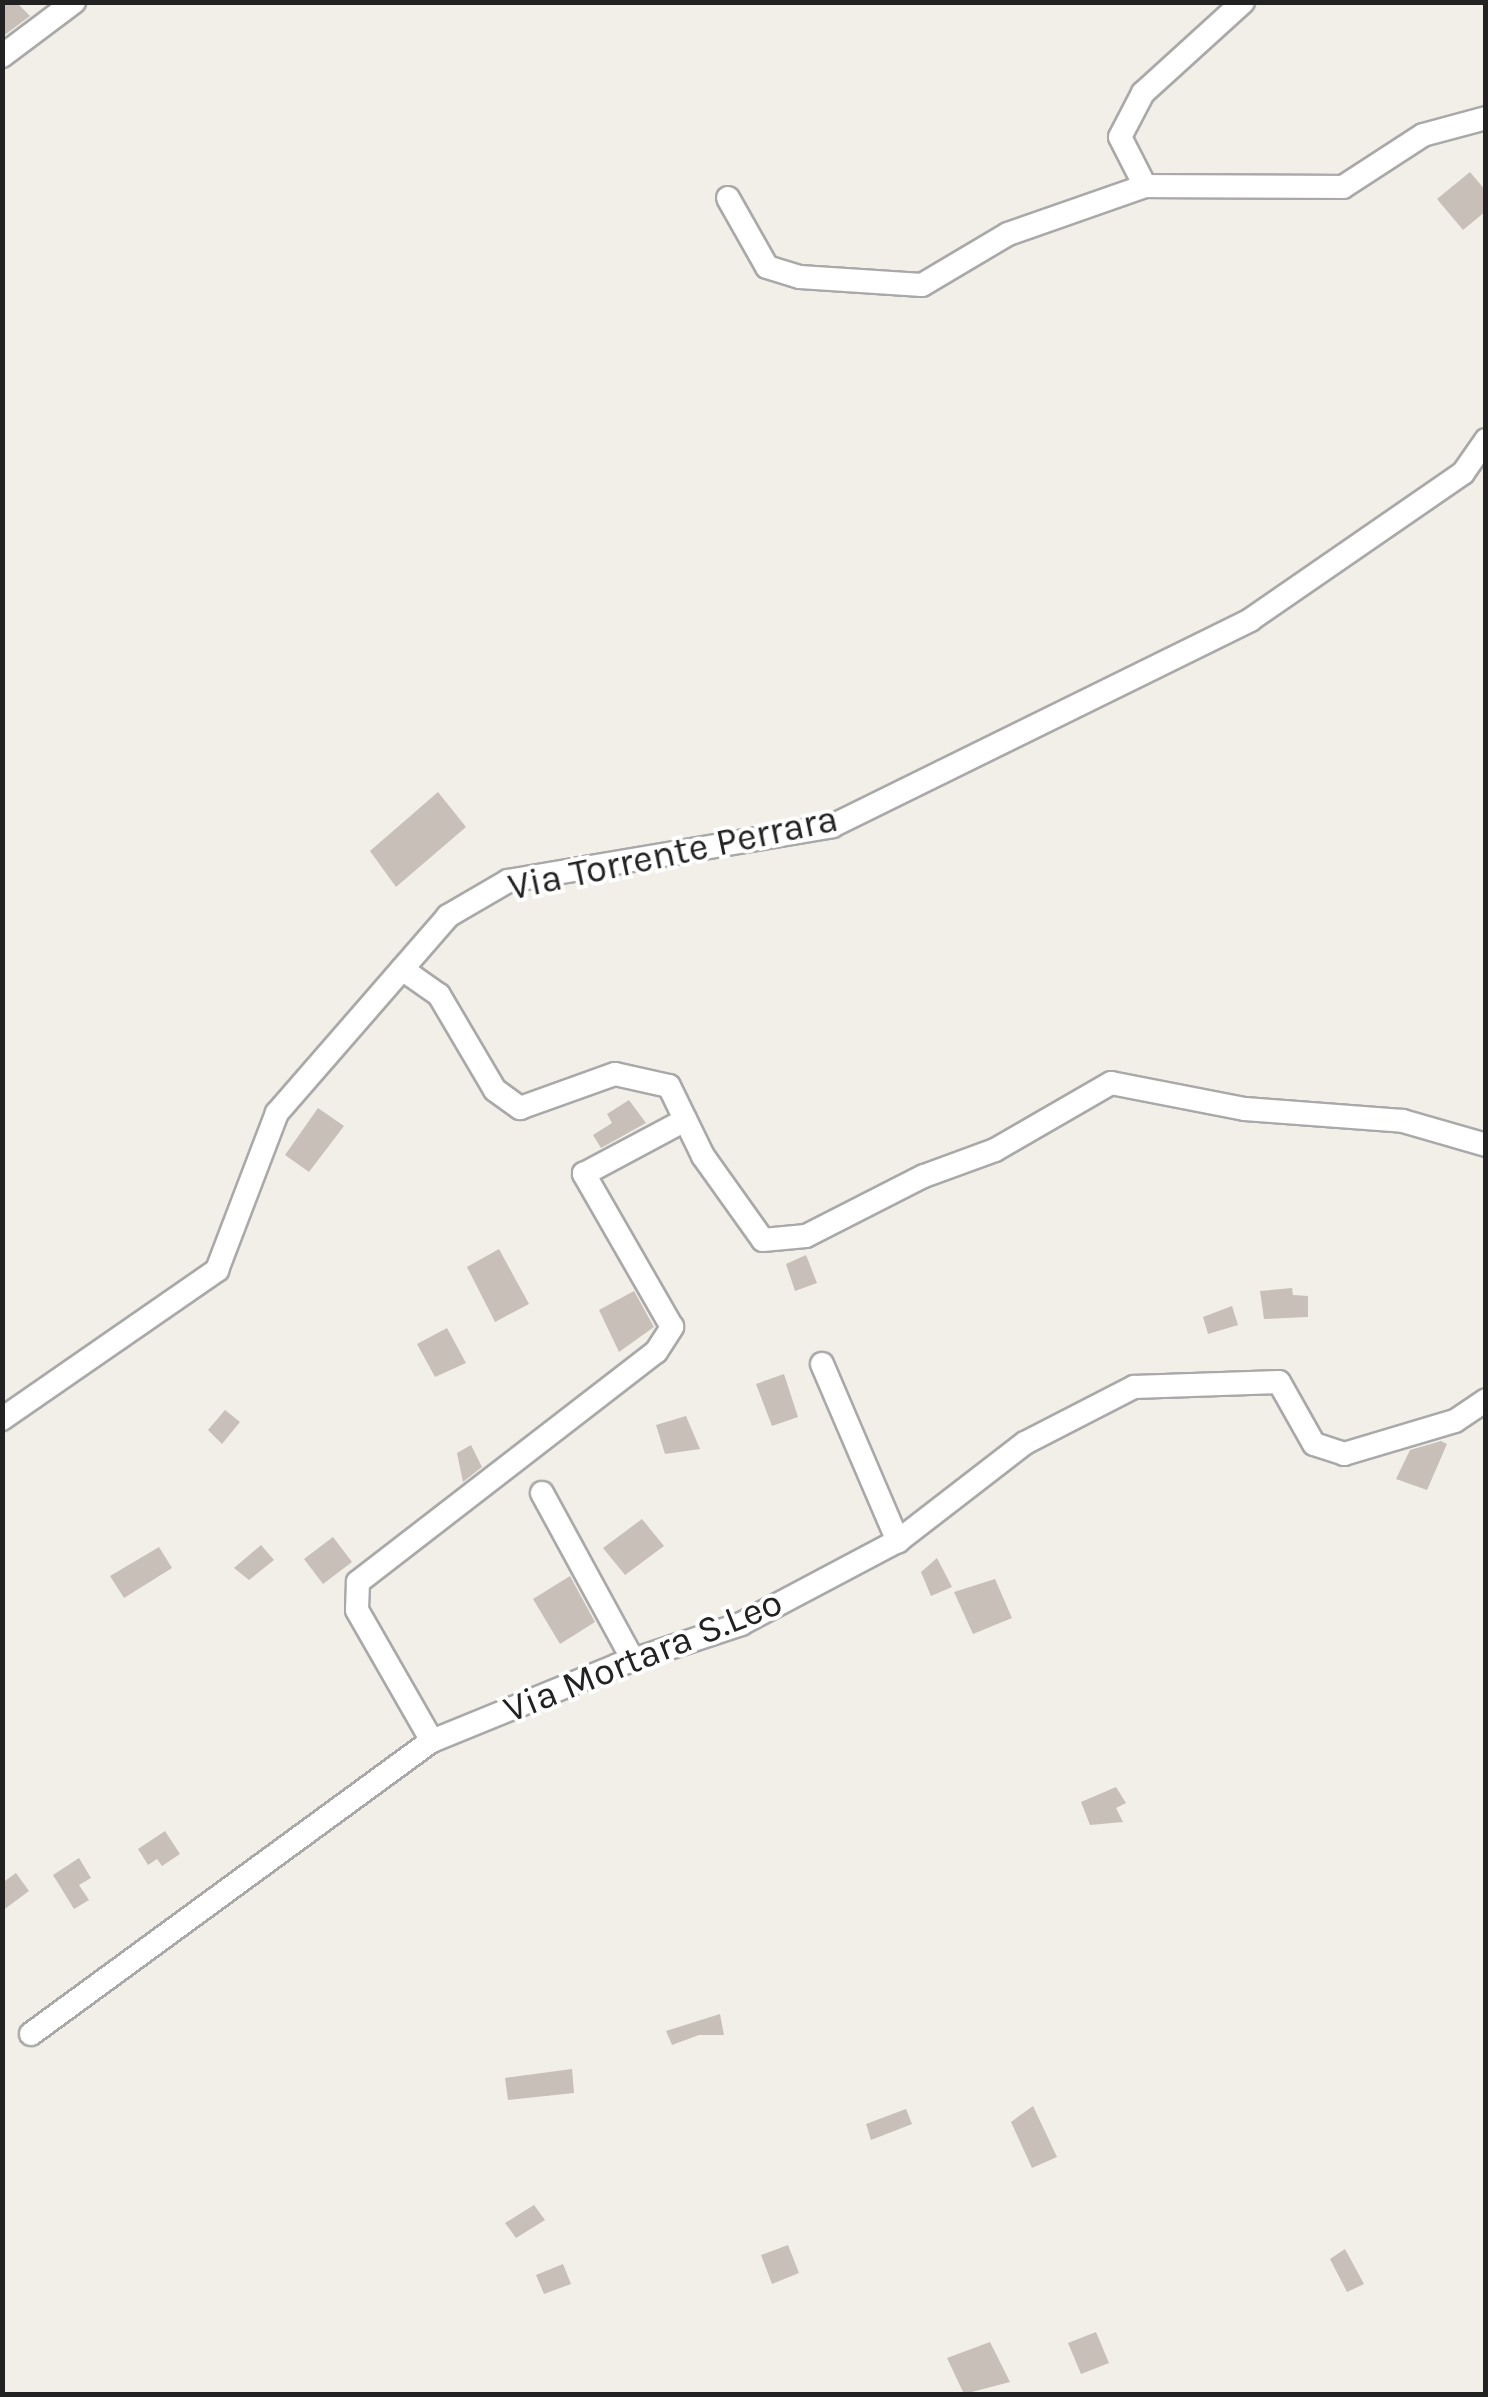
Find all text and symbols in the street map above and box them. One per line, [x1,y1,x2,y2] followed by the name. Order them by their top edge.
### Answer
[504,796,842,910] street label: Via Torrente Perrara
[497,1579,789,1733] street label: Via Mortara S.Leo

